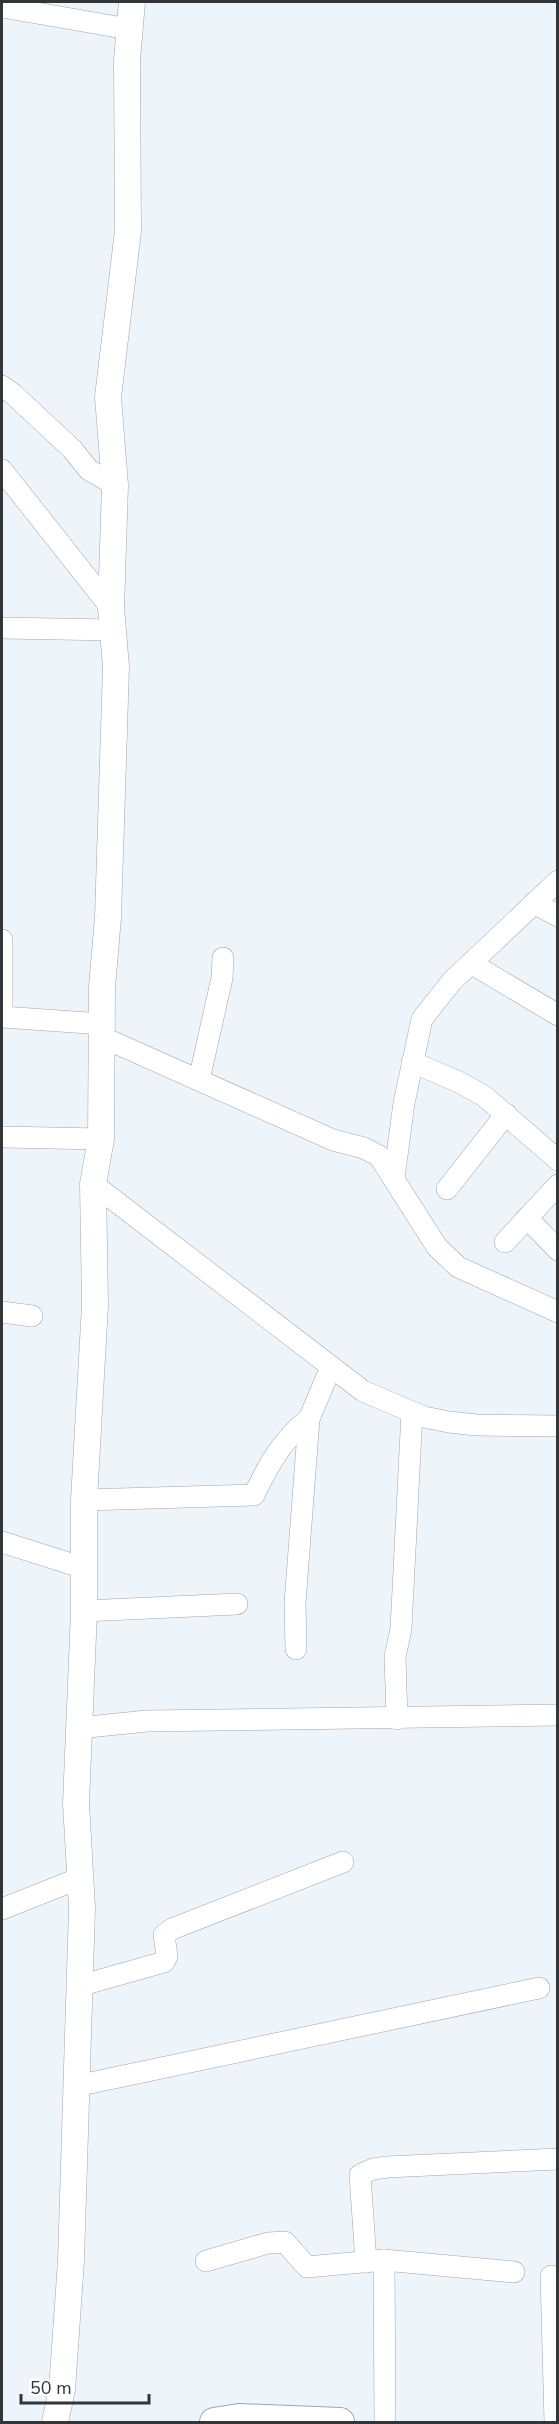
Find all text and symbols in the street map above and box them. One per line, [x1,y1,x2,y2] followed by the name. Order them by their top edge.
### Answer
[21,2367,148,2405] scale bar
[30,2376,72,2400] text: 50 m

